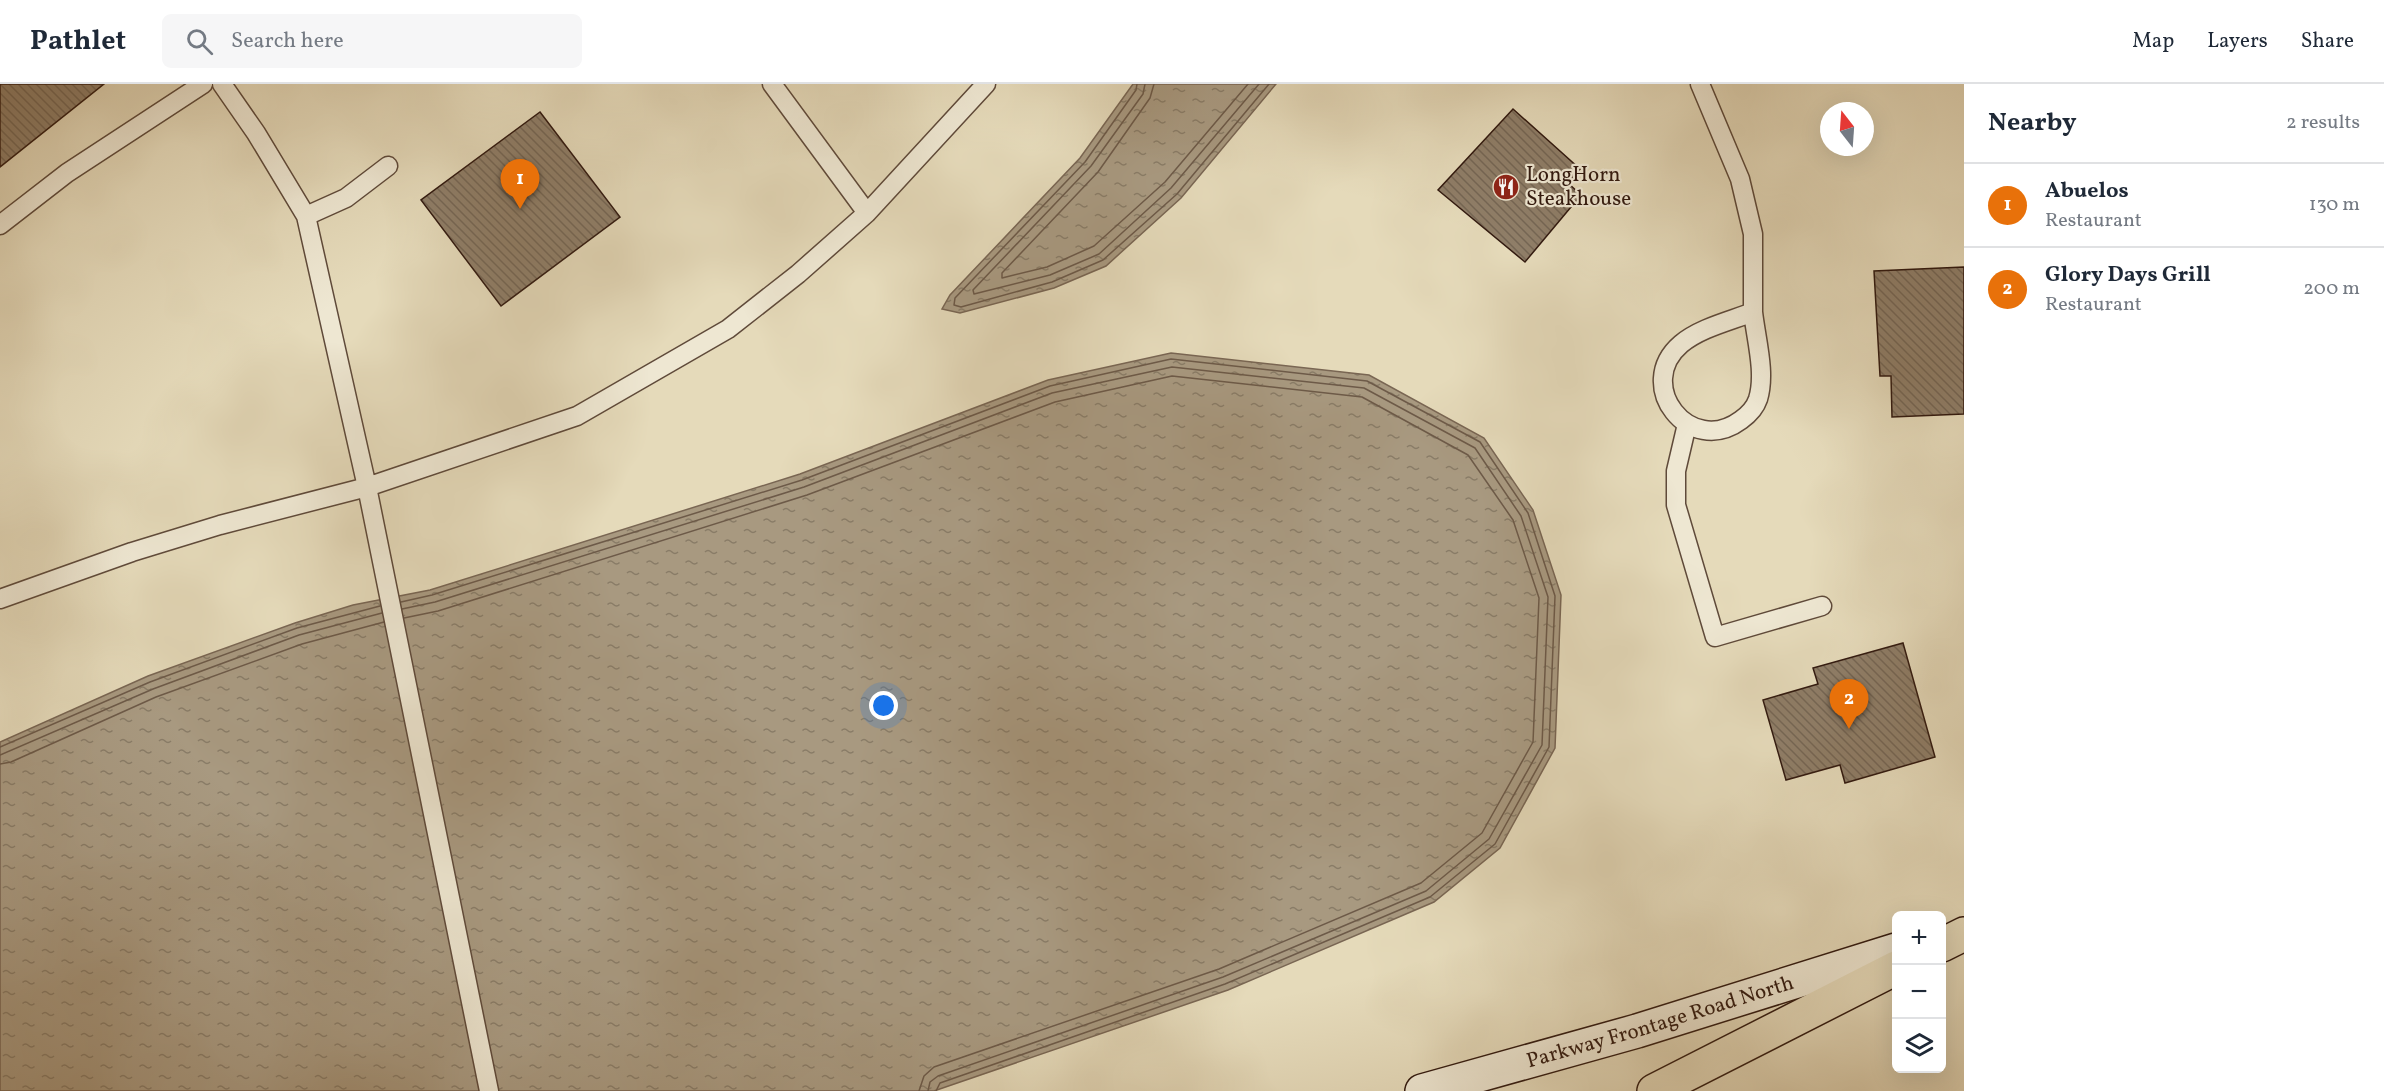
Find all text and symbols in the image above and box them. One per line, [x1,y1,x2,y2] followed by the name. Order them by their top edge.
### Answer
[162,14,582,68] search box
[30,22,126,61] text: Pathlet
[183,25,216,58] icon: search
[231,26,344,57] text: Search here
[2132,27,2174,56] text: Map
[2207,27,2268,56] text: Layers
[2301,27,2354,56] text: Share
[1820,102,1874,156] north arrow
[1988,105,2077,141] text: Nearby
[2286,109,2360,137] text: 2 results
[500,160,540,209] pin: 1
[1526,161,1631,214] place label: LongHorn Steakhouse
[1491,172,1521,202] restaurant icon: LongHorn Steakhouse
[2045,176,2129,207] text: Abuelos
[2003,191,2012,219] text: 1
[2309,191,2360,219] text: 130 m
[2045,207,2142,235] text: Restaurant
[2045,260,2211,291] text: Glory Days Grill
[2002,275,2013,303] text: 2
[2303,275,2360,303] text: 200 m
[2045,291,2142,319] text: Restaurant
[1830,680,1868,729] pin: 2
[869,691,898,720] your location
[1892,911,1946,1073] map controls
[1892,911,1946,965] button: +
[1892,965,1946,1019] button: −
[1523,968,1797,1076] street label: Parkway Frontage Road North
[1892,1019,1946,1073] button: layers

